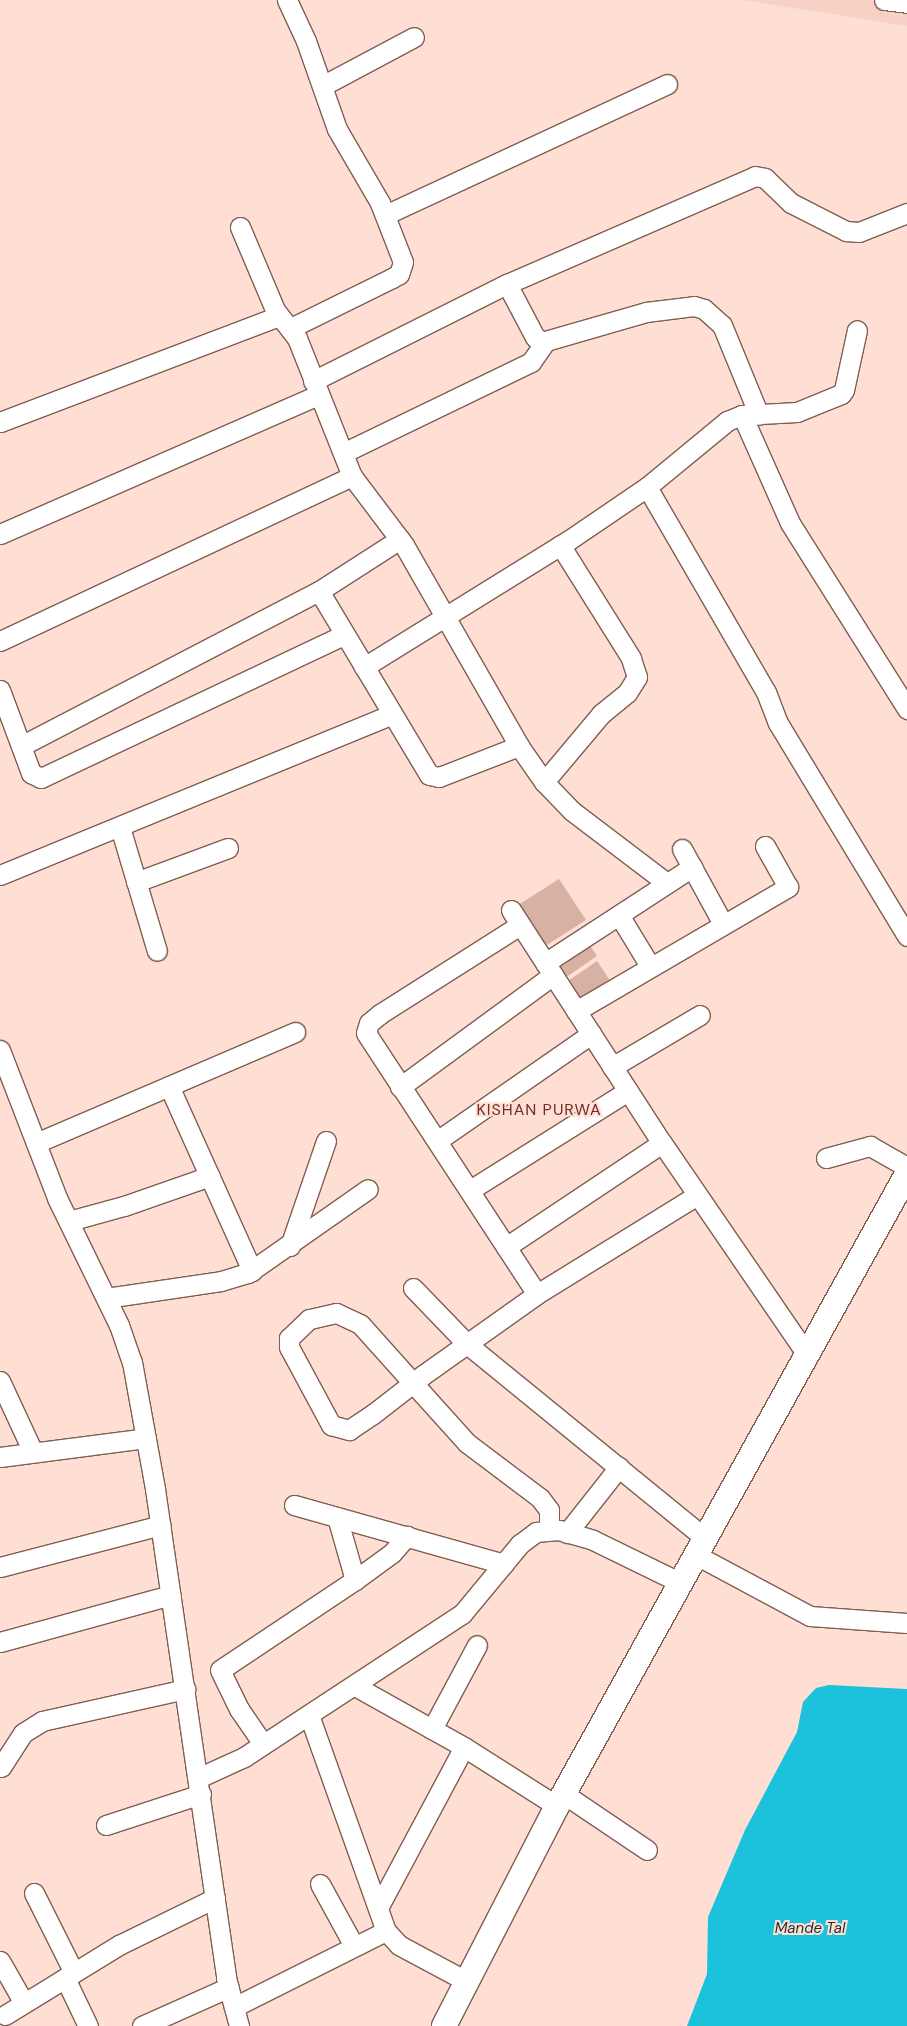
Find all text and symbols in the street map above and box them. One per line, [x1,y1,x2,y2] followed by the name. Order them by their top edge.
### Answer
[475,1100,603,1120] district label: KISHAN PURWA
[775,1920,845,1938] water label: Mande Tal

